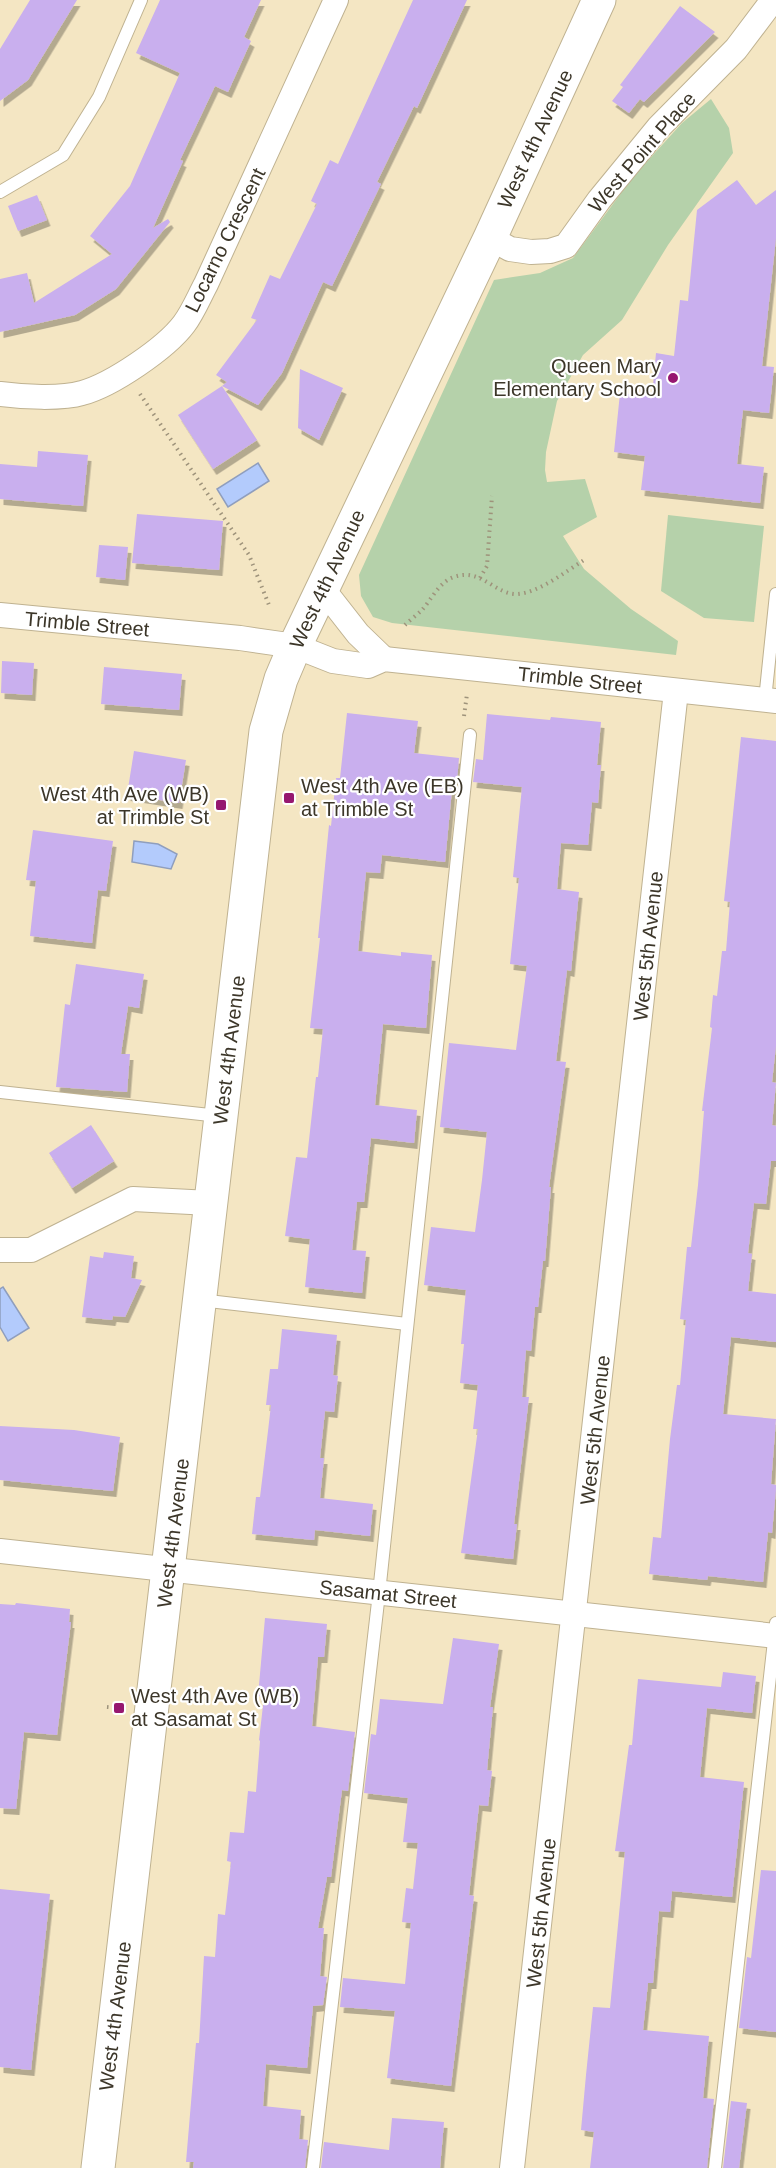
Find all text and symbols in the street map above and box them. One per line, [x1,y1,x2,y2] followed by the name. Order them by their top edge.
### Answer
[493,66,577,212] street label: West 4th Avenue
[584,87,700,217] street label: West Point Place
[181,164,270,316] street label: Locarno Crescent
[493,355,661,400] place label: Queen Mary Elementary School
[666,371,680,385] marker: Queen Mary Elementary School
[285,506,369,652] street label: West 4th Avenue
[24,608,151,640] street label: Trimble Street
[517,663,644,698] street label: Trimble Street
[301,775,464,820] place label: West 4th Ave (EB) at Trimble St
[41,783,209,828] place label: West 4th Ave (WB) at Trimble St
[282,791,296,805] marker: West 4th Ave (EB) at Trimble St
[214,798,228,812] marker: West 4th Ave (WB) at Trimble St
[629,870,667,1022] street label: West 5th Avenue
[209,974,249,1126] street label: West 4th Avenue
[576,1354,614,1506] street label: West 5th Avenue
[153,1457,193,1609] street label: West 4th Avenue
[318,1576,458,1612] street label: Sasamat Street
[131,1685,299,1730] place label: West 4th Ave (WB) at Sasamat St
[112,1701,126,1715] marker: West 4th Ave (WB) at Sasamat St
[522,1837,560,1989] street label: West 5th Avenue
[95,1940,135,2092] street label: West 4th Avenue

